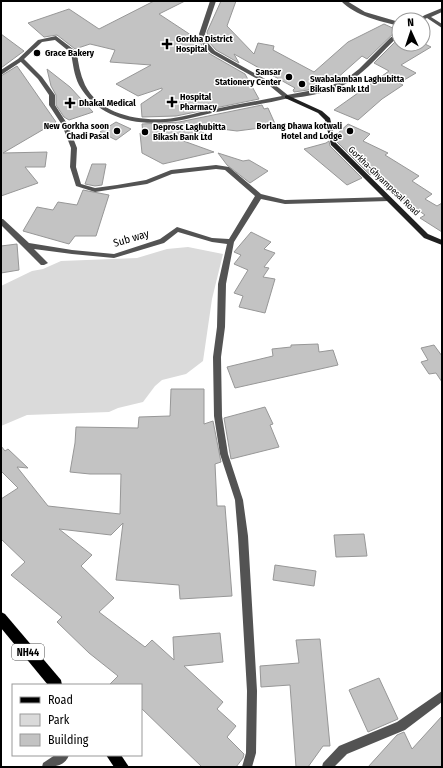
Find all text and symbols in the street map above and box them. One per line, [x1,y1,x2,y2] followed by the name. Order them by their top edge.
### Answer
[391,12,431,52] north arrow
[407,16,414,29] text: N
[176,34,233,54] place label: Gorkha District Hospital
[161,38,173,50] marker: Gorkha District Hospital
[32,48,42,58] marker: Grace Bakery
[45,48,95,58] place label: Grace Bakery
[215,67,282,87] place label: Sansar Stationery Center
[284,72,294,82] marker: Sansar Stationery Center
[310,74,405,94] place label: Swabalamban Laghubitta Bikash Bank Ltd
[297,79,307,89] marker: Swabalamban Laghubitta Bikash Bank Ltd
[180,92,217,112] place label: Hospital Pharmacy
[64,97,76,109] marker: Dhakal Medical
[167,97,177,107] marker: Hospital Pharmacy
[79,98,136,108] place label: Dhakal Medical
[44,121,110,141] place label: New Gorkha soon Chadi Pasal
[256,121,342,141] place label: Borlang Dhawa kotwali Hotel and Lodge
[153,122,226,142] place label: Deprosc Laghubitta Bikash Bank Ltd
[112,126,122,136] marker: New Gorkha soon Chadi Pasal
[345,126,355,136] marker: Borlang Dhawa kotwali Hotel and Lodge
[140,127,150,137] marker: Deprosc Laghubitta Bikash Bank Ltd
[346,144,422,218] street label: Gorkha-Ghyampesal Road
[112,227,151,250] street label: Sub way
[12,644,44,660] road number: NH44
[12,684,142,756] legend
[48,693,73,707] text: Road
[48,713,70,727] text: Park
[48,733,89,747] text: Building

